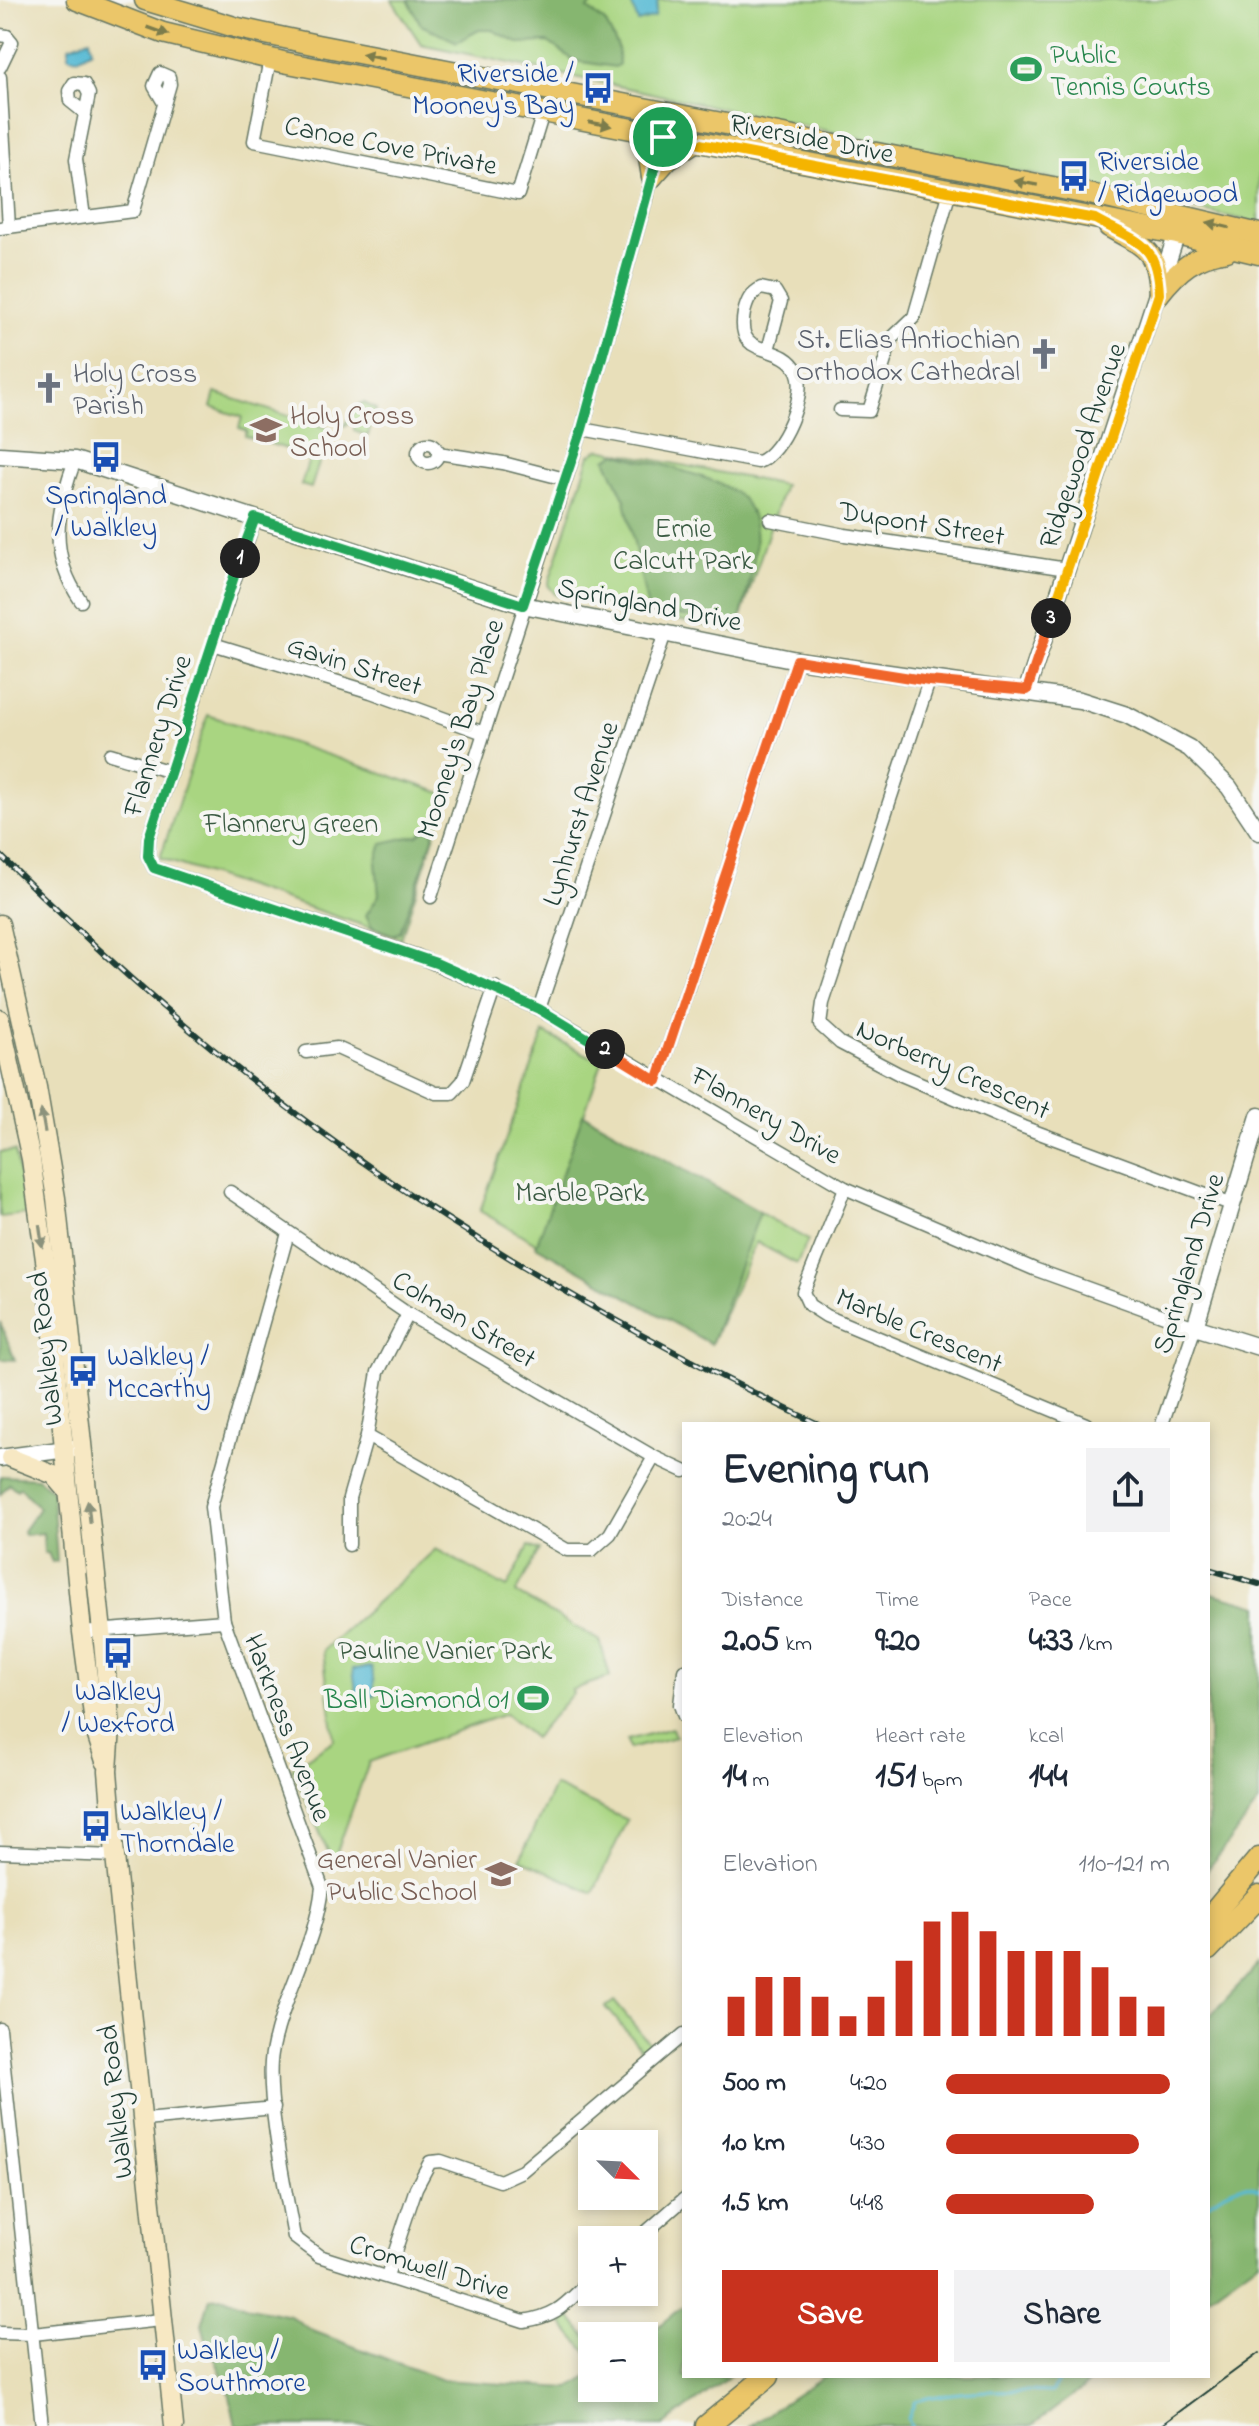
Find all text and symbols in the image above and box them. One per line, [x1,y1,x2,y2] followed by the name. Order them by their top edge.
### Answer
[146,25,170,37] one-way arrow
[1050,36,1211,109] place label: Public Tennis Courts
[360,49,385,61] one-way arrow
[1009,52,1043,86] sports icon: Public Tennis Courts
[412,55,574,128] place label: Riverside / Mooney's Bay
[581,71,615,105] bus stop icon: Riverside / Mooney's Bay
[629,103,697,171] pin
[726,104,897,177] street label: Riverside Drive
[281,107,501,188] street label: Canoe Cove Private
[641,115,685,159] icon: arrive
[588,119,613,131] one-way arrow
[1098,143,1238,216] place label: Riverside / Ridgewood
[1057,159,1091,193] bus stop icon: Riverside / Ridgewood
[1014,177,1039,189] one-way arrow
[1206,218,1231,230] one-way arrow
[796,321,1020,394] place label: St. Elias Antiochian Orthodox Cathedral
[1027,337,1061,371] church icon: St. Elias Antiochian Orthodox Cathedral
[1030,337,1139,554] street label: Ridgewood Avenue
[73,355,197,428] place label: Holy Cross Parish
[32,371,66,405] church icon: Holy Cross Parish
[290,397,414,470] place label: Holy Cross School
[249,413,283,447] school or university icon: Holy Cross School
[89,440,123,474] bus stop icon: Springland / Walkley
[45,477,167,550] place label: Springland / Walkley
[835,492,1007,559] street label: Dupont Street
[613,510,754,583] park label: Ernie Calcutt Park
[220,538,260,578] pin: 1
[237,542,244,574] text: 1
[554,568,745,644] street label: Springland Drive
[1031,598,1071,638] pin: 3
[1046,602,1056,634] text: 3
[408,614,517,844] street label: Mooney's Bay Place
[281,626,427,708] street label: Gavin Street
[114,650,205,823] street label: Flannery Drive
[533,716,632,912] street label: Lynhurst Avenue
[203,805,378,846] park label: Flannery Green
[849,1010,1056,1132] street label: Norberry Crescent
[585,1029,625,1069] pin: 2
[600,1033,610,1065] text: 2
[681,1057,849,1177] street label: Flannery Drive
[36,1108,49,1133] one-way arrow
[1143,1168,1237,1359] street label: Springland Drive
[515,1174,646,1215] park label: Marble Park
[35,1224,48,1249] one-way arrow
[383,1262,543,1380] street label: Colman Street
[19,1269,76,1428] street label: Walkley Road
[829,1279,1009,1386] street label: Marble Crescent
[107,1338,211,1411] place label: Walkley / Mccarthy
[66,1354,100,1388] bus stop icon: Walkley / Mccarthy
[722,1439,929,1503] text: Evening run
[1086,1448,1170,1532] button: share
[83,1499,96,1524] one-way arrow
[722,1501,772,1539] text: 20:24
[722,1585,803,1617] text: Distance
[875,1585,919,1617] text: Time
[1029,1585,1072,1617] text: Pace
[722,1617,780,1667] text: 2.05
[875,1617,920,1667] text: 9:20
[1029,1617,1074,1667] text: 4:33
[231,1629,340,1828] street label: Harkness Avenue
[780,1629,812,1661] text: km
[1074,1629,1113,1661] text: /km
[338,1632,553,1673] park label: Pauline Vanier Park
[101,1636,135,1670] bus stop icon: Walkley / Wexford
[62,1673,175,1746] place label: Walkley / Wexford
[323,1681,509,1722] place label: Ball Diamond 01
[516,1681,550,1715] sports icon: Ball Diamond 01
[722,1721,803,1753] text: Elevation
[875,1721,966,1753] text: Heart rate
[1029,1721,1064,1753] text: kcal
[722,1753,747,1803] text: 14
[875,1753,916,1803] text: 151
[1029,1753,1067,1803] text: 144
[747,1765,769,1797] text: m
[916,1765,963,1797] text: bpm
[120,1793,235,1866] place label: Walkley / Thorndale
[79,1809,113,1843] bus stop icon: Walkley / Thorndale
[317,1841,477,1914] place label: General Vanier Public School
[722,1846,818,1884] text: Elevation
[1079,1846,1170,1884] text: 110–121 m
[484,1857,518,1891] school or university icon: General Vanier Public School
[89,2022,146,2181] street label: Walkley Road
[722,2065,786,2103] text: 500 m
[850,2065,887,2103] text: 4:20
[722,2125,785,2163] text: 1.0 km
[850,2125,885,2163] text: 4:30
[578,2130,658,2210] north arrow
[578,2130,658,2402] map controls
[722,2185,789,2223] text: 1.5 km
[850,2185,883,2223] text: 4:48
[344,2225,515,2313] street label: Cromwell Drive
[578,2226,658,2306] button: +
[722,2270,938,2362] button: Save
[954,2270,1170,2362] button: Share
[578,2322,658,2402] button: −
[177,2332,306,2405] place label: Walkley / Southmore
[136,2348,170,2382] bus stop icon: Walkley / Southmore

